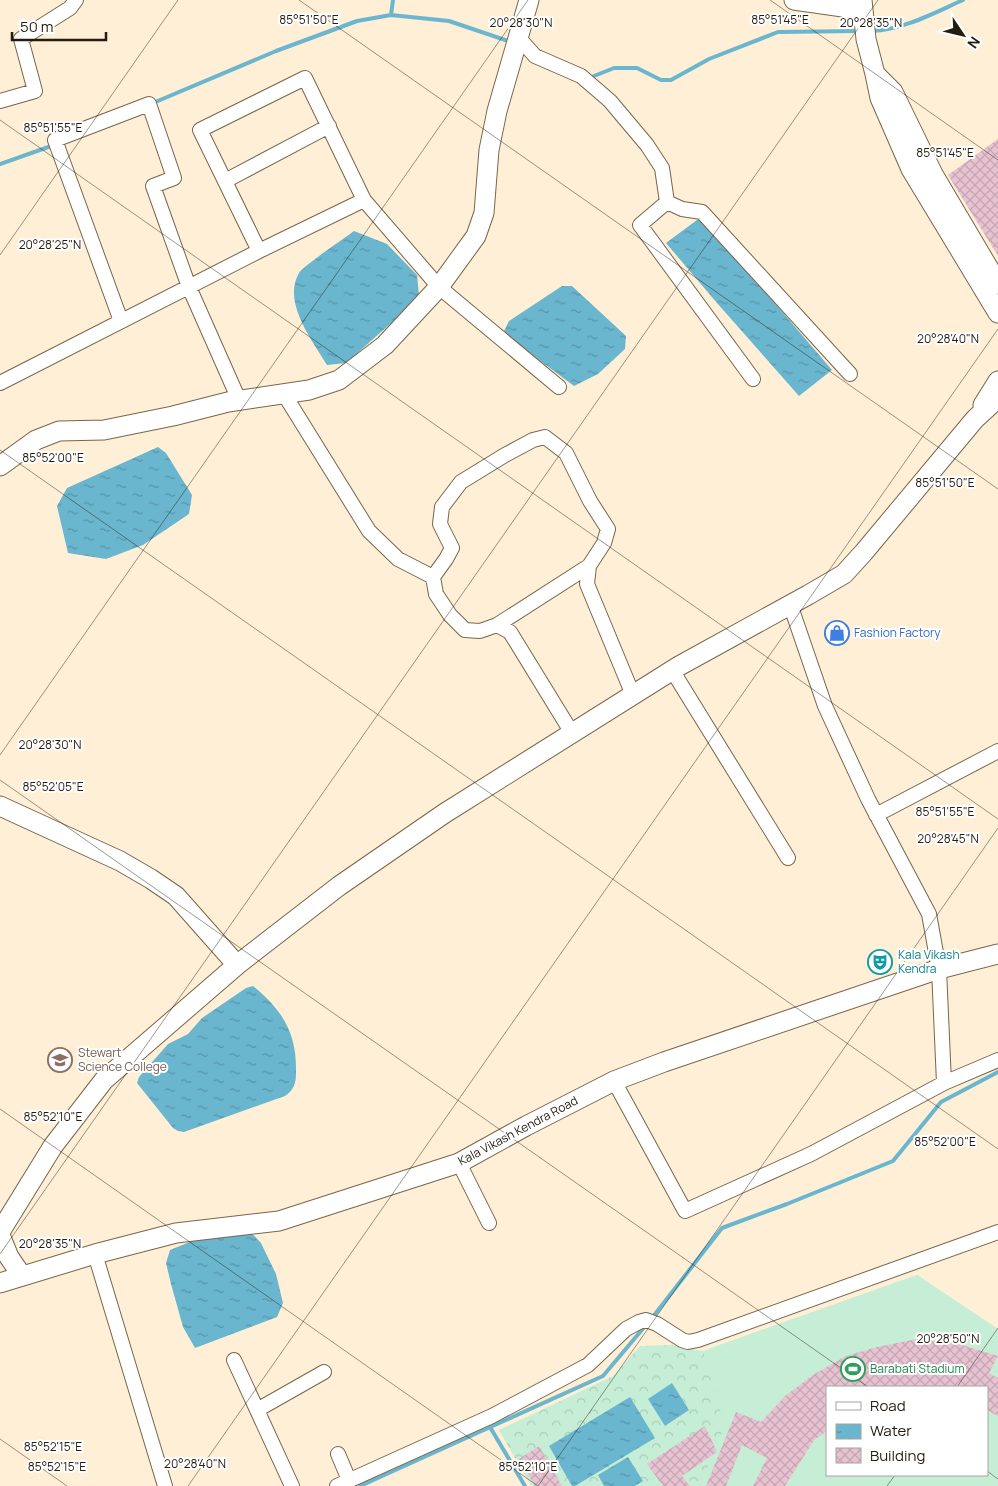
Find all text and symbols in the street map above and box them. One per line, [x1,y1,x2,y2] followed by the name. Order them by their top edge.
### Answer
[12,10,106,42] scale bar
[938,10,988,60] north arrow
[279,11,339,28] text: 85°51'50"E
[751,11,809,28] text: 85°51'45"E
[490,14,552,31] text: 20°28'30"N
[840,14,902,31] text: 20°28'35"N
[20,16,54,37] text: 50 m
[963,33,985,52] text: N
[24,119,83,136] text: 85°51'55"E
[916,144,974,161] text: 85°51'45"E
[19,236,81,253] text: 20°28'25"N
[917,330,979,347] text: 20°28'40"N
[22,449,84,466] text: 85°52'00"E
[915,474,975,491] text: 85°51'50"E
[824,620,850,646] shop icon: Fashion Factory
[854,624,941,641] place label: Fashion Factory
[19,736,81,753] text: 20°28'30"N
[22,778,84,795] text: 85°52'05"E
[916,803,975,820] text: 85°51'55"E
[917,830,979,847] text: 20°28'45"N
[898,946,960,977] place label: Kala Vikash Kendra
[867,949,893,975] theatre icon: Kala Vikash Kendra
[78,1044,167,1075] place label: Stewart Science College
[47,1047,73,1073] school or university icon: Stewart Science College
[455,1092,581,1169] street label: Kala Vikash Kendra Road
[24,1108,83,1125] text: 85°52'10"E
[914,1133,976,1150] text: 85°52'00"E
[19,1235,81,1252] text: 20°28'35"N
[916,1330,980,1347] text: 20°28'50"N
[840,1356,866,1382] sports icon: Barabati Stadium
[870,1360,965,1377] place label: Barabati Stadium
[826,1386,988,1476] legend
[870,1395,906,1416] text: Road
[870,1420,912,1441] text: Water
[24,1438,82,1455] text: 85°52'15"E
[870,1445,925,1466] text: Building
[164,1455,226,1472] text: 20°28'40"N
[28,1458,86,1475] text: 85°52'15"E
[499,1458,558,1475] text: 85°52'10"E

